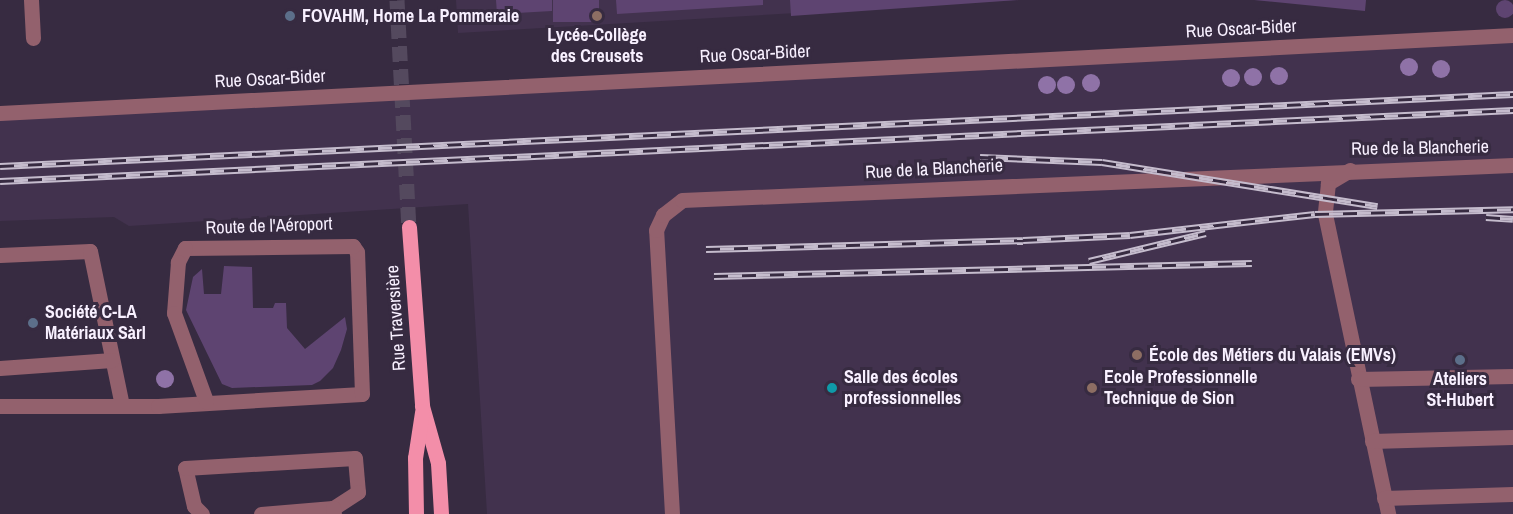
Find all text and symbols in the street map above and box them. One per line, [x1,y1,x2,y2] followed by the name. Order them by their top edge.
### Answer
[302,5,519,27] place label: FOVAHM, Home La Pommeraie
[283,9,297,23] marker: FOVAHM, Home La Pommeraie
[590,9,604,23] marker: Lycée-Collège des Creusets
[1185,15,1297,43] street label: Rue Oscar-Bider
[547,25,647,68] place label: Lycée-Collège des Creusets
[699,40,811,68] street label: Rue Oscar-Bider
[214,65,326,93] street label: Rue Oscar-Bider
[1351,136,1489,160] street label: Rue de la Blancherie
[865,155,1003,183] street label: Rue de la Blancherie
[205,213,333,239] street label: Route de l'Aéroport
[382,264,410,372] street label: Rue Traversière
[45,302,146,344] place label: Société C-LA Matériaux Sàrl
[26,316,40,330] marker: Société C-LA Matériaux Sàrl
[1149,344,1396,366] place label: École des Métiers du Valais (EMVs)
[1130,348,1144,362] marker: École des Métiers du Valais (EMVs)
[1453,353,1467,367] marker: Ateliers St-Hubert
[844,367,961,410] place label: Salle des écoles professionnelles
[1104,367,1257,410] place label: Ecole Professionnelle Technique de Sion
[1426,369,1494,412] place label: Ateliers St-Hubert
[825,381,839,395] marker: Salle des écoles professionnelles
[1085,381,1099,395] marker: Ecole Professionnelle Technique de Sion

